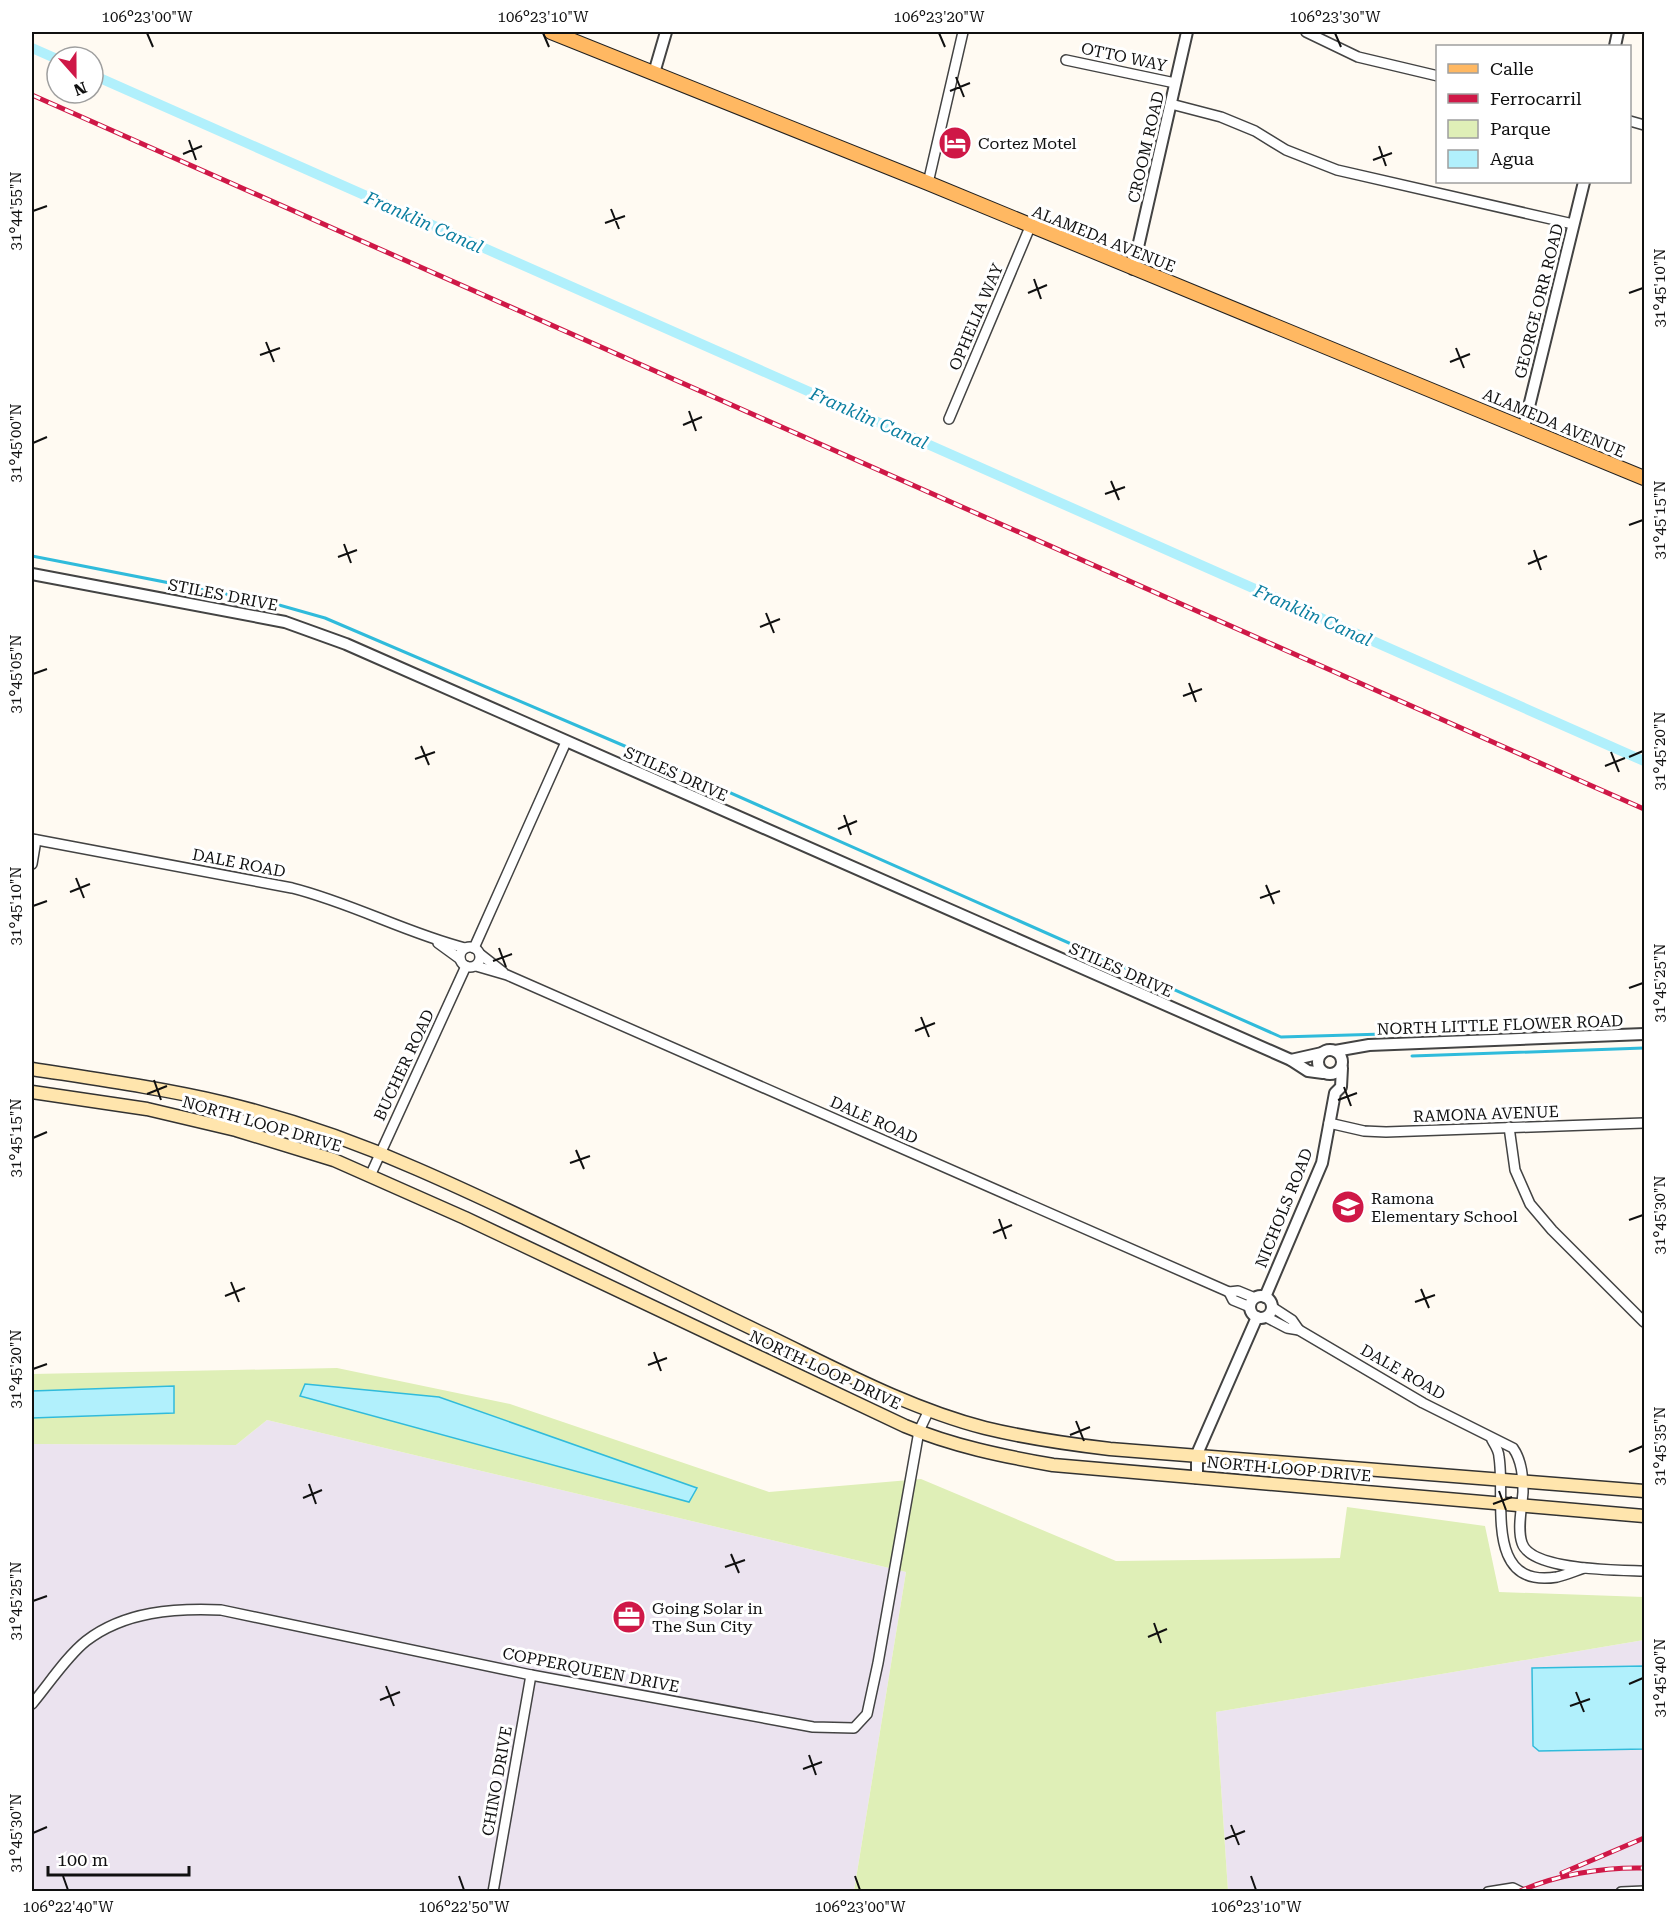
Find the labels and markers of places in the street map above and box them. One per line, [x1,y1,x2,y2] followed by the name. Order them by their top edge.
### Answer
[937,125,973,161] hotel icon: Cortez Motel
[978,134,1077,153] place label: Cortez Motel
[1330,1189,1366,1225] school or university icon: Ramona Elementary School
[1371,1189,1518,1226] place label: Ramona Elementary School
[611,1599,647,1635] office icon: Going Solar in The Sun City
[652,1599,763,1636] place label: Going Solar in The Sun City

